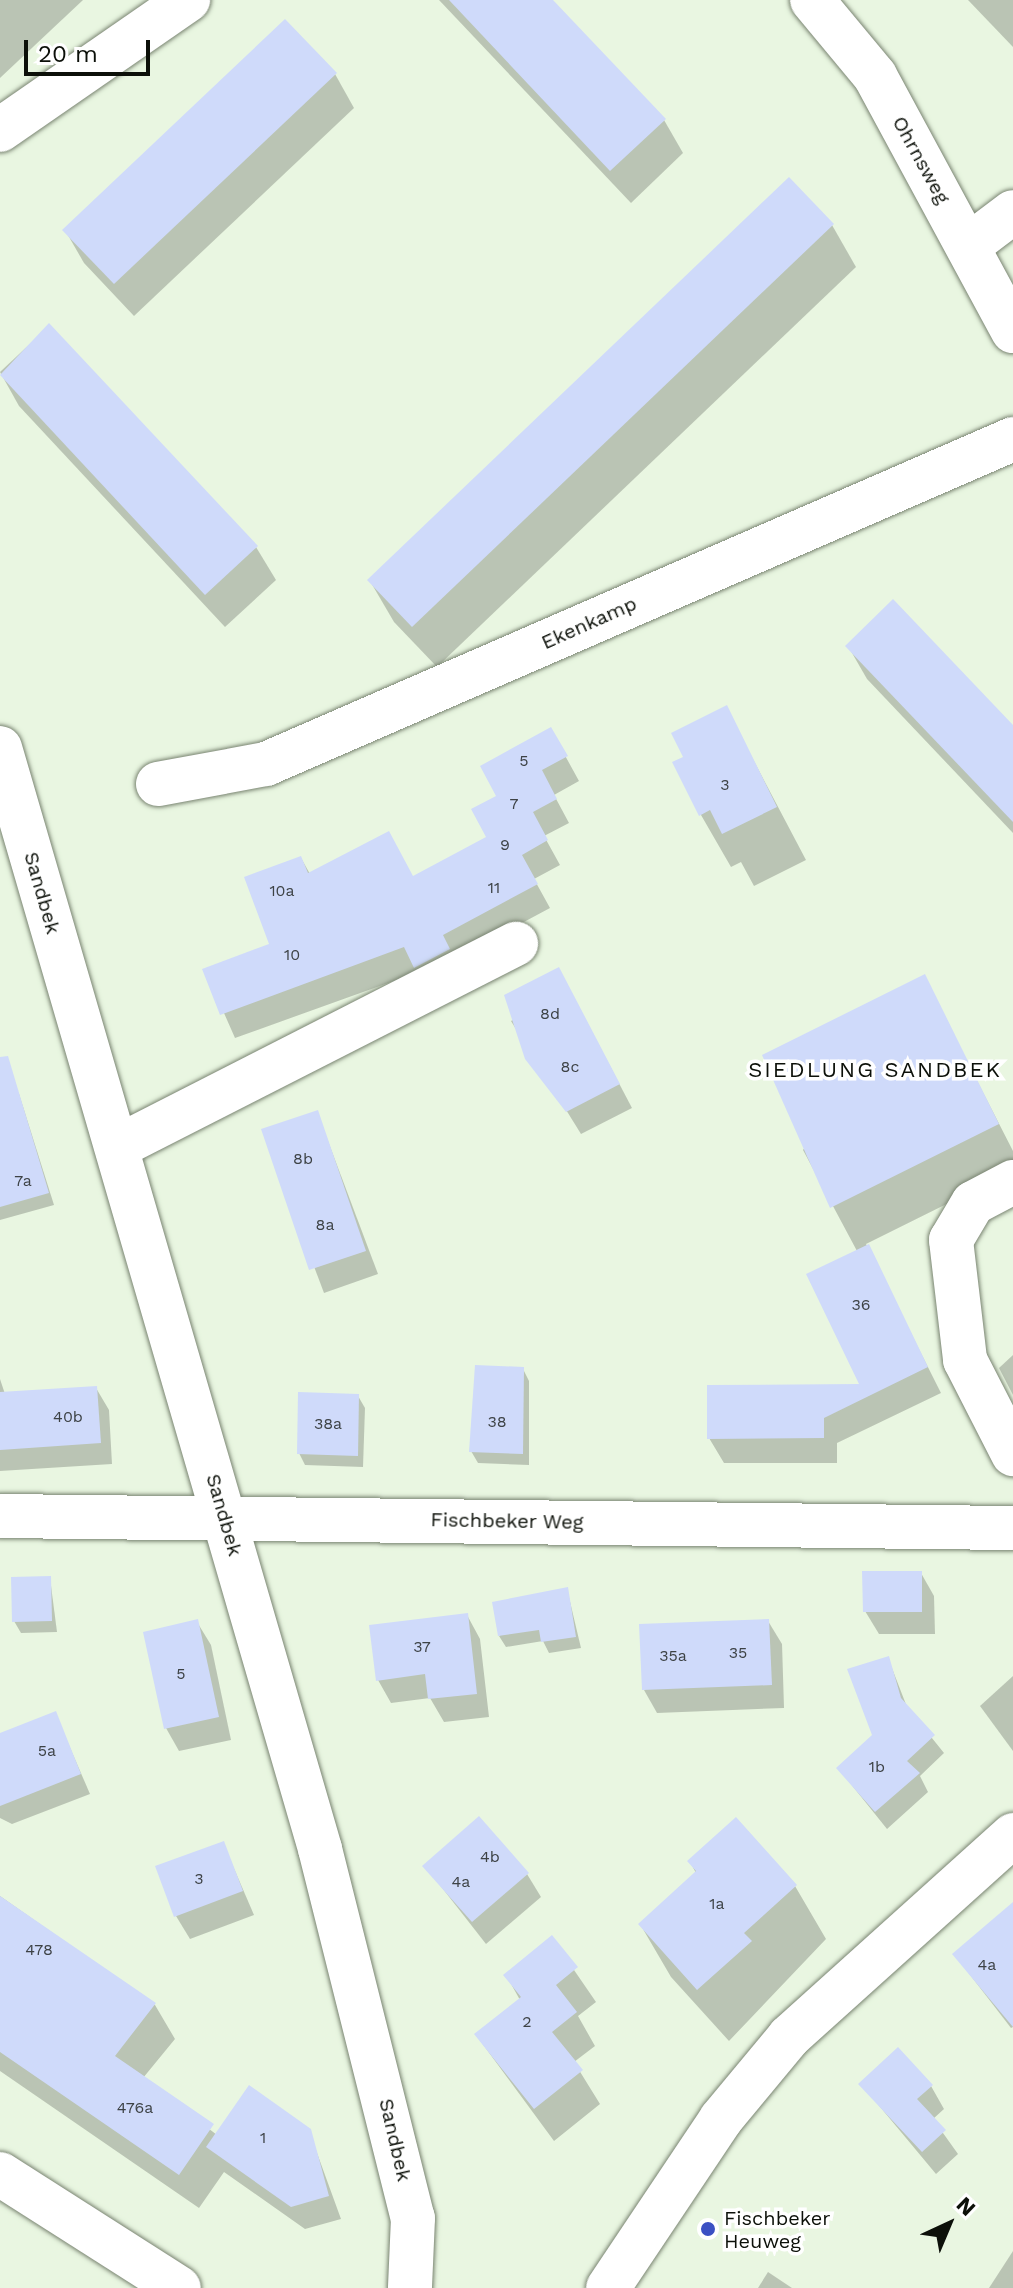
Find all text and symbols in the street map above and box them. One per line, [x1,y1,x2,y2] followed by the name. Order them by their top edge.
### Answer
[28,24,154,74] scale bar
[38,40,98,68] text: 20 m
[887,112,955,208] street label: Ohrnsweg
[538,591,640,655] street label: Ekenkamp
[519,751,529,771] house number: 5
[720,775,730,795] house number: 3
[510,794,518,814] house number: 7
[500,835,510,855] house number: 9
[19,849,65,937] street label: Sandbek
[488,878,500,898] house number: 11
[269,881,295,901] house number: 10a
[284,945,300,965] house number: 10
[540,1004,560,1024] house number: 8d
[561,1057,579,1077] house number: 8c
[748,1057,1002,1083] district label: SIEDLUNG SANDBEK
[293,1149,313,1169] house number: 8b
[14,1171,32,1191] house number: 7a
[316,1215,334,1235] house number: 8a
[851,1295,871,1315] house number: 36
[53,1407,83,1427] house number: 40b
[487,1412,507,1432] house number: 38
[314,1414,342,1434] house number: 38a
[201,1471,247,1559] street label: Sandbek
[430,1508,584,1534] street label: Fischbeker Weg
[413,1637,431,1657] house number: 37
[729,1643,747,1663] house number: 35
[659,1646,687,1666] house number: 35a
[176,1664,186,1684] house number: 5
[38,1741,56,1761] house number: 5a
[869,1757,885,1777] house number: 1b
[480,1847,500,1867] house number: 4b
[194,1869,204,1889] house number: 3
[452,1872,470,1892] house number: 4a
[709,1894,725,1914] house number: 1a
[25,1940,53,1960] house number: 478
[978,1955,996,1975] house number: 4a
[522,2012,532,2032] house number: 2
[374,2096,416,2184] street label: Sandbek
[117,2098,153,2118] house number: 476a
[260,2128,266,2148] house number: 1
[909,2184,989,2264] north arrow
[951,2192,981,2221] text: N
[724,2206,830,2253] place label: Fischbeker Heuweg
[699,2220,717,2238] marker: Fischbeker Heuweg

